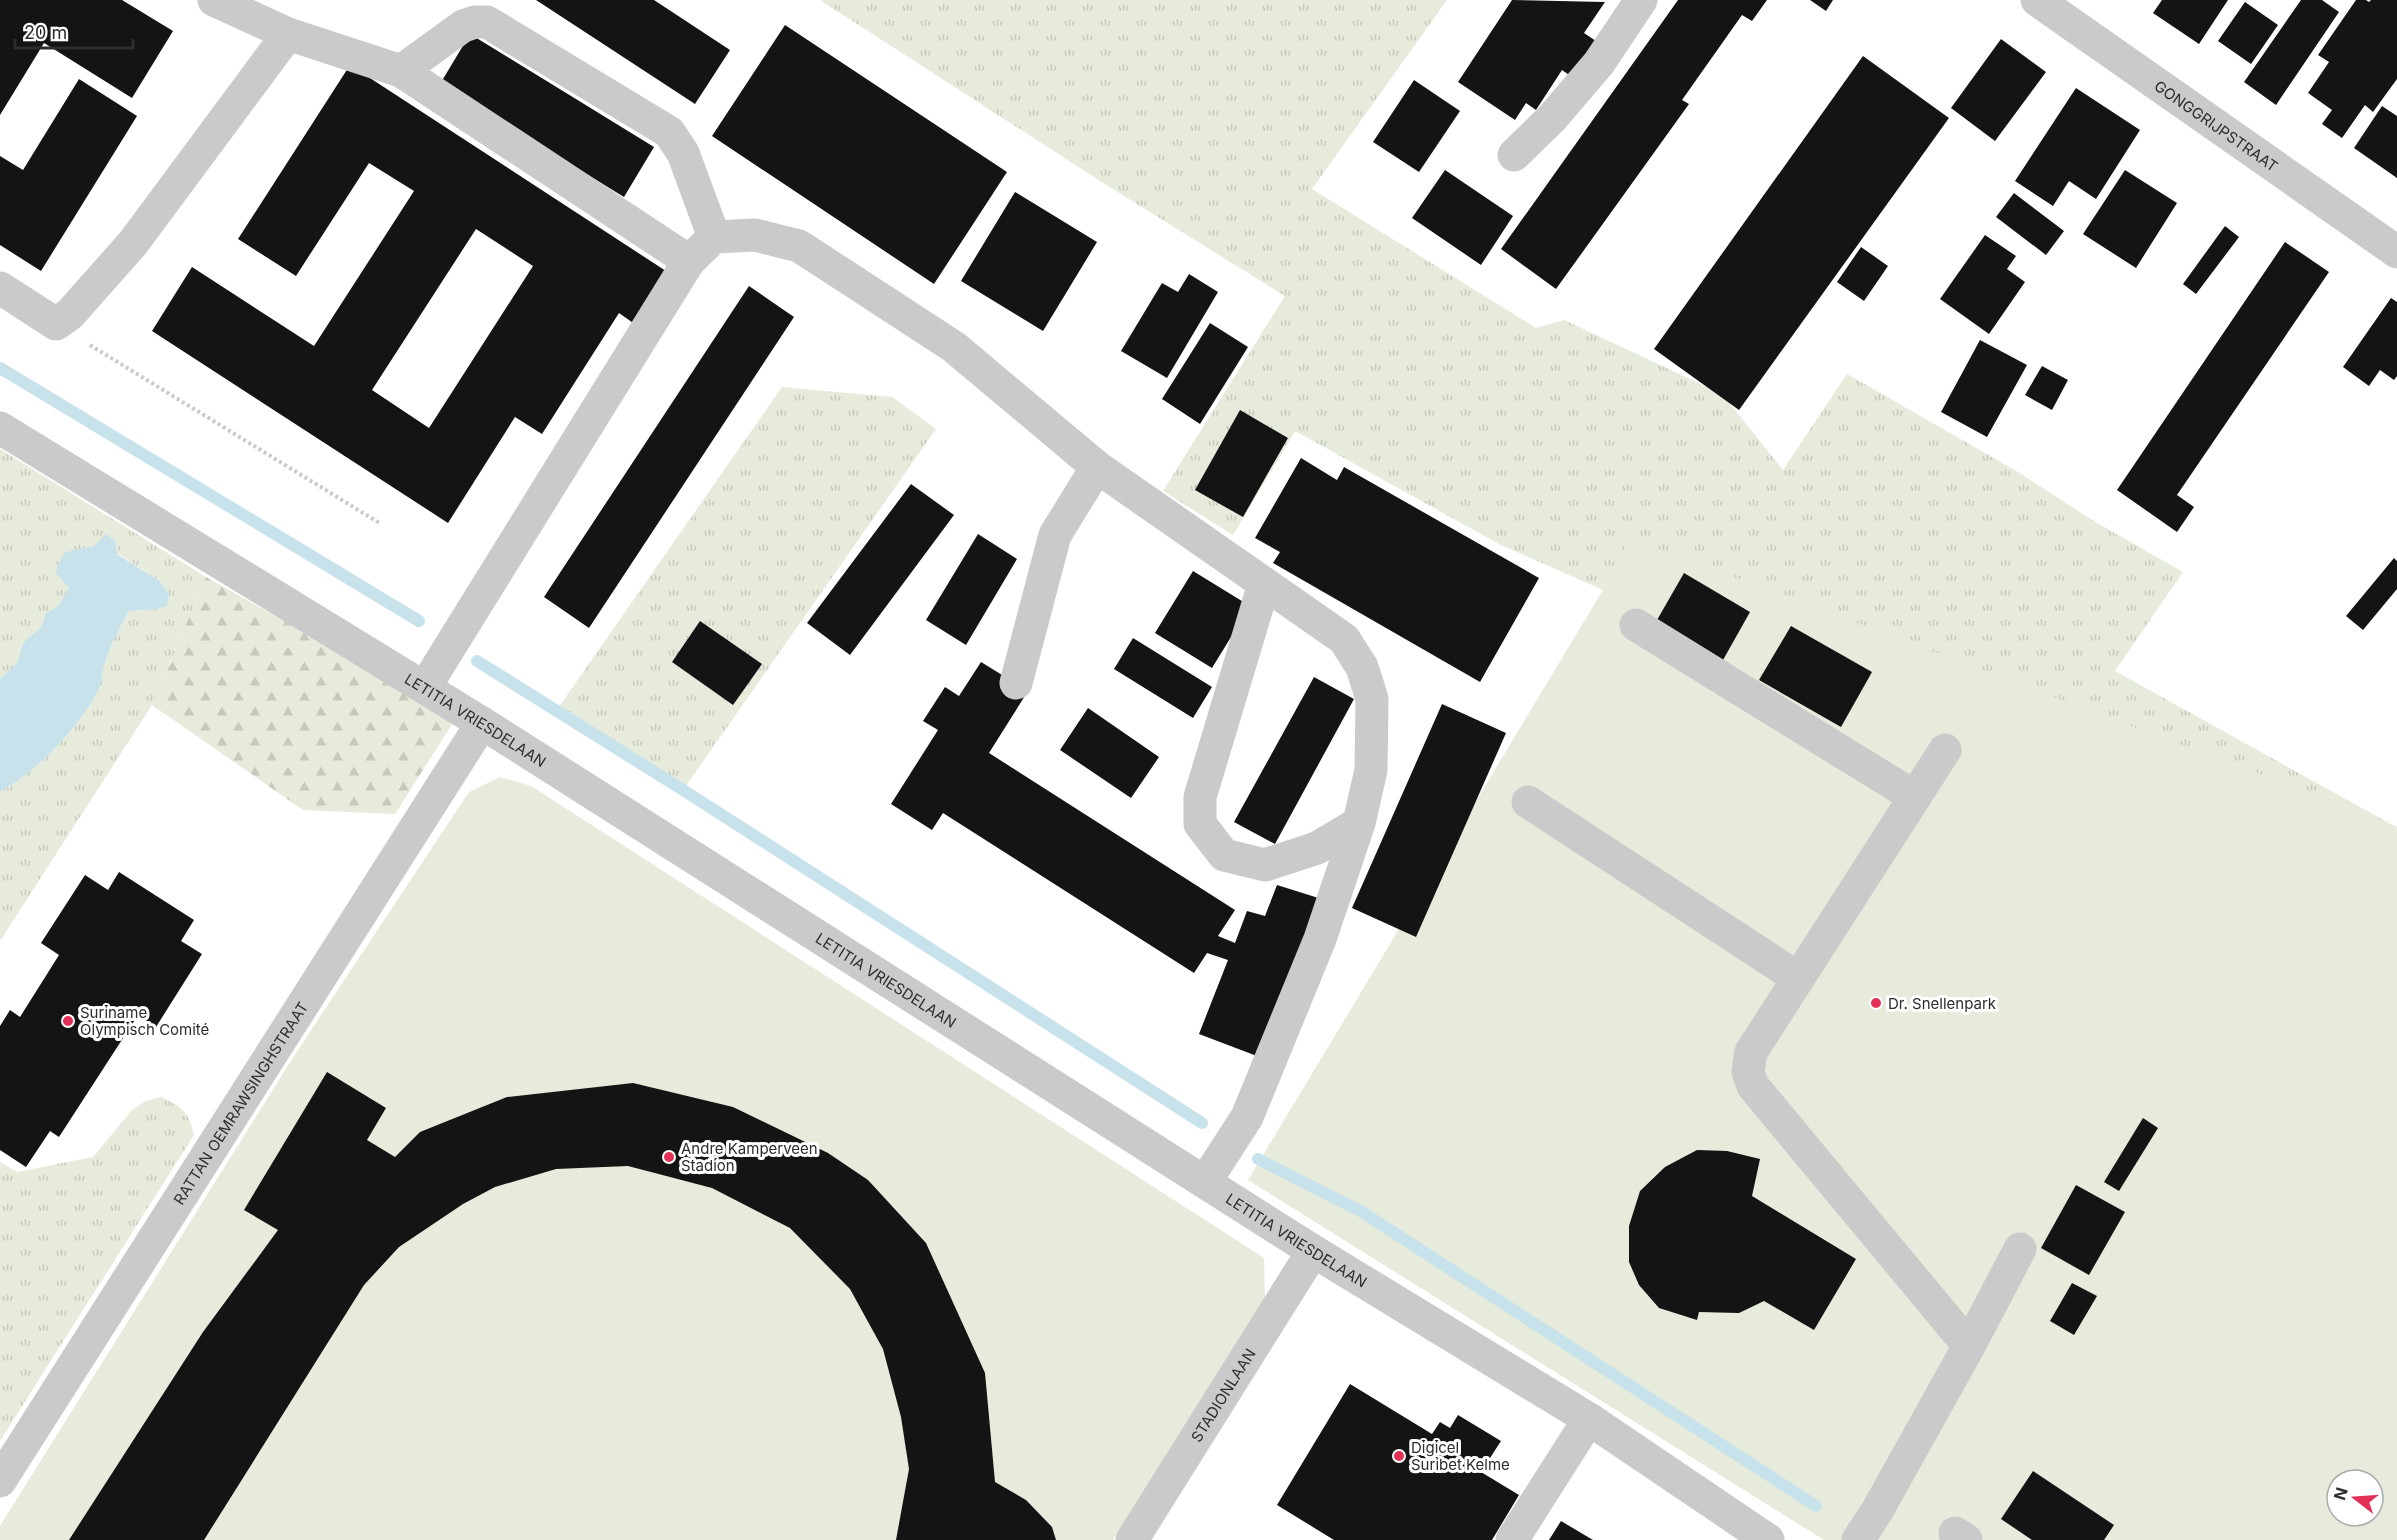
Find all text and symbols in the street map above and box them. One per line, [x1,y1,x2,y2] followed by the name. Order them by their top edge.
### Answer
[15,12,134,50] scale bar
[24,22,67,43] text: 20 m
[2151,76,2282,175] street label: GONGGRIJPSTRAAT
[402,669,550,771] street label: LETITIA VRIESDELAAN
[812,928,960,1032] street label: LETITIA VRIESDELAAN
[1888,994,1997,1013] place label: Dr. Snellenpark
[1869,996,1883,1010] marker: Dr. Snellenpark
[169,998,312,1208] street label: RATTAN OEMRAWSINGHSTRAAT
[80,1003,209,1039] place label: Suriname Olympisch Comité
[61,1014,75,1028] marker: Suriname Olympisch Comité
[681,1139,818,1175] place label: Andre Kamperveen Stadion
[662,1150,676,1164] marker: Andre Kamperveen Stadion
[1223,1189,1371,1291] street label: LETITIA VRIESDELAAN
[1186,1345,1259,1445] street label: STADIONLAAN
[1411,1438,1510,1474] place label: Digicel Suribet Kelme
[1392,1449,1406,1463] marker: Digicel Suribet Kelme
[2325,1468,2385,1528] north arrow
[2329,1485,2352,1502] text: N

